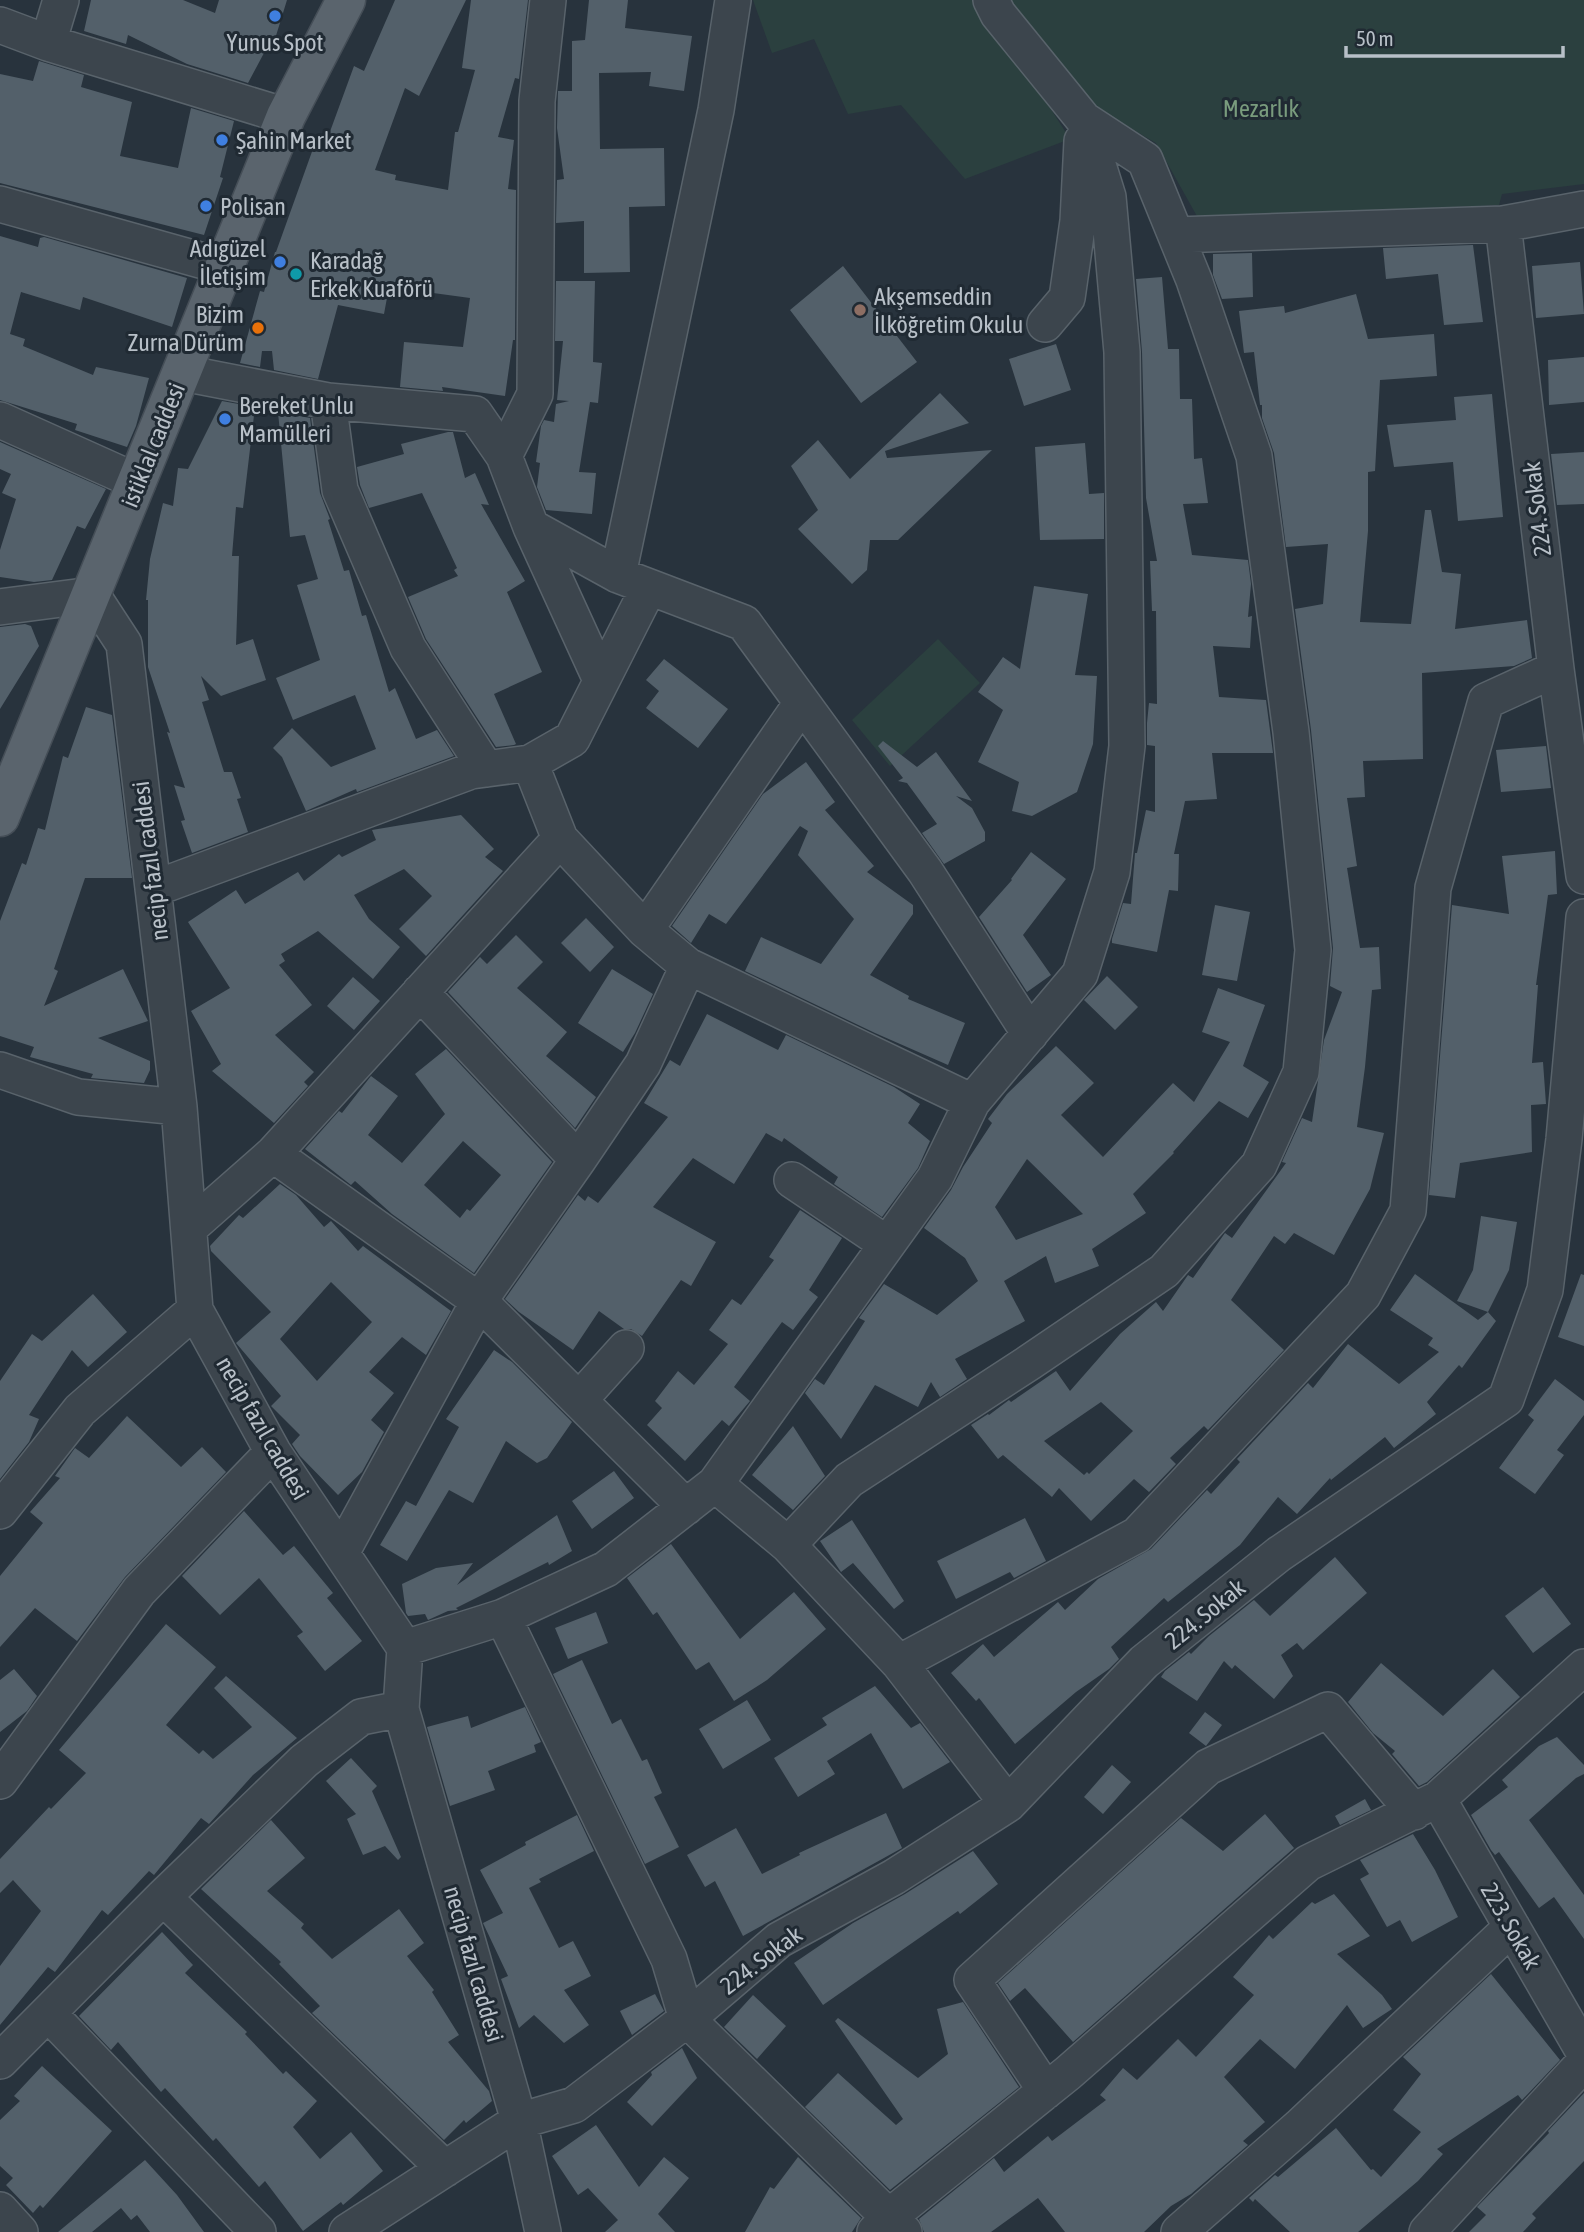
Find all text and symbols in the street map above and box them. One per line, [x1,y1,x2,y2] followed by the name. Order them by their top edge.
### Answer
[267,8,283,24] marker: Yunus Spot
[1346,14,1563,58] scale bar
[1356,26,1394,50] text: 50 m
[227,29,324,56] place label: Yunus Spot
[1223,95,1300,122] park label: Mezarlık
[236,127,352,154] place label: Şahin Market
[214,132,230,148] marker: Şahin Market
[220,193,286,220] place label: Polisan
[198,198,214,214] marker: Polisan
[190,235,267,290] place label: Adıgüzel İletişim
[310,247,433,302] place label: Karadağ Erkek Kuaförü
[272,254,288,270] marker: Adıgüzel İletişim
[288,266,304,282] marker: Karadağ Erkek Kuaförü
[874,283,1023,338] place label: Akşemseddin İlköğretim Okulu
[127,301,244,356] place label: Bizim Zurna Dürüm
[852,302,868,318] marker: Akşemseddin İlköğretim Okulu
[250,320,266,336] marker: Bizim Zurna Dürüm
[116,379,190,511] street label: istiklal caddesi
[239,392,354,447] place label: Bereket Unlu Mamülleri
[217,411,233,427] marker: Bereket Unlu Mamülleri
[1518,460,1556,558] street label: 224. Sokak
[127,780,173,942] street label: necip fazıl caddesi
[211,1352,315,1504] street label: necip fazıl caddesi
[1160,1573,1251,1654] street label: 224. Sokak
[1476,1878,1547,1974] street label: 223. Sokak
[439,1883,509,2045] street label: necip fazıl caddesi
[715,1920,807,1999] street label: 224. Sokak

